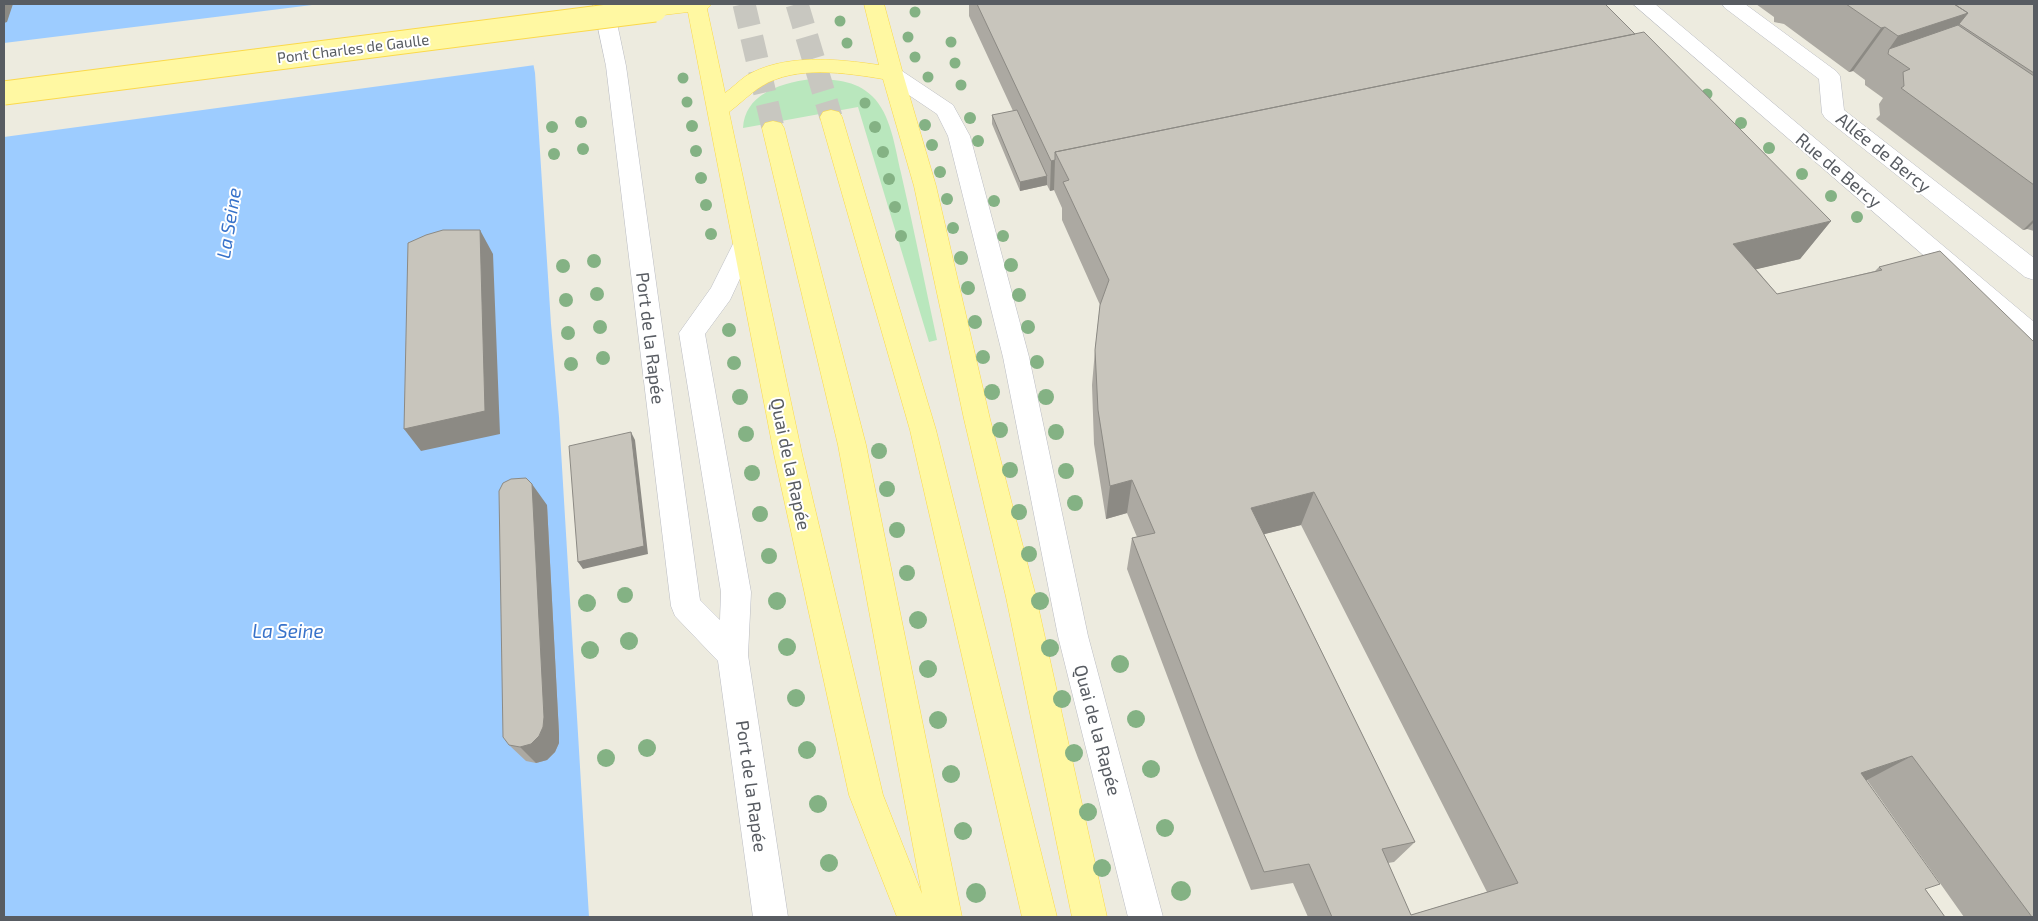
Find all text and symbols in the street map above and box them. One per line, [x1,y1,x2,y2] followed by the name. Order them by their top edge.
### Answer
[276,30,430,66] street label: Pont Charles de Gaulle
[1832,107,1936,197] street label: Allée de Bercy
[1792,128,1887,213] street label: Rue de Bercy
[211,186,245,260] water label: La Seine
[632,271,670,405] street label: Port de la Rapée
[766,396,816,532] street label: Quai de la Rapée
[252,619,324,642] water label: La Seine
[1070,662,1126,798] street label: Quai de la Rapée
[732,719,772,853] street label: Port de la Rapée

